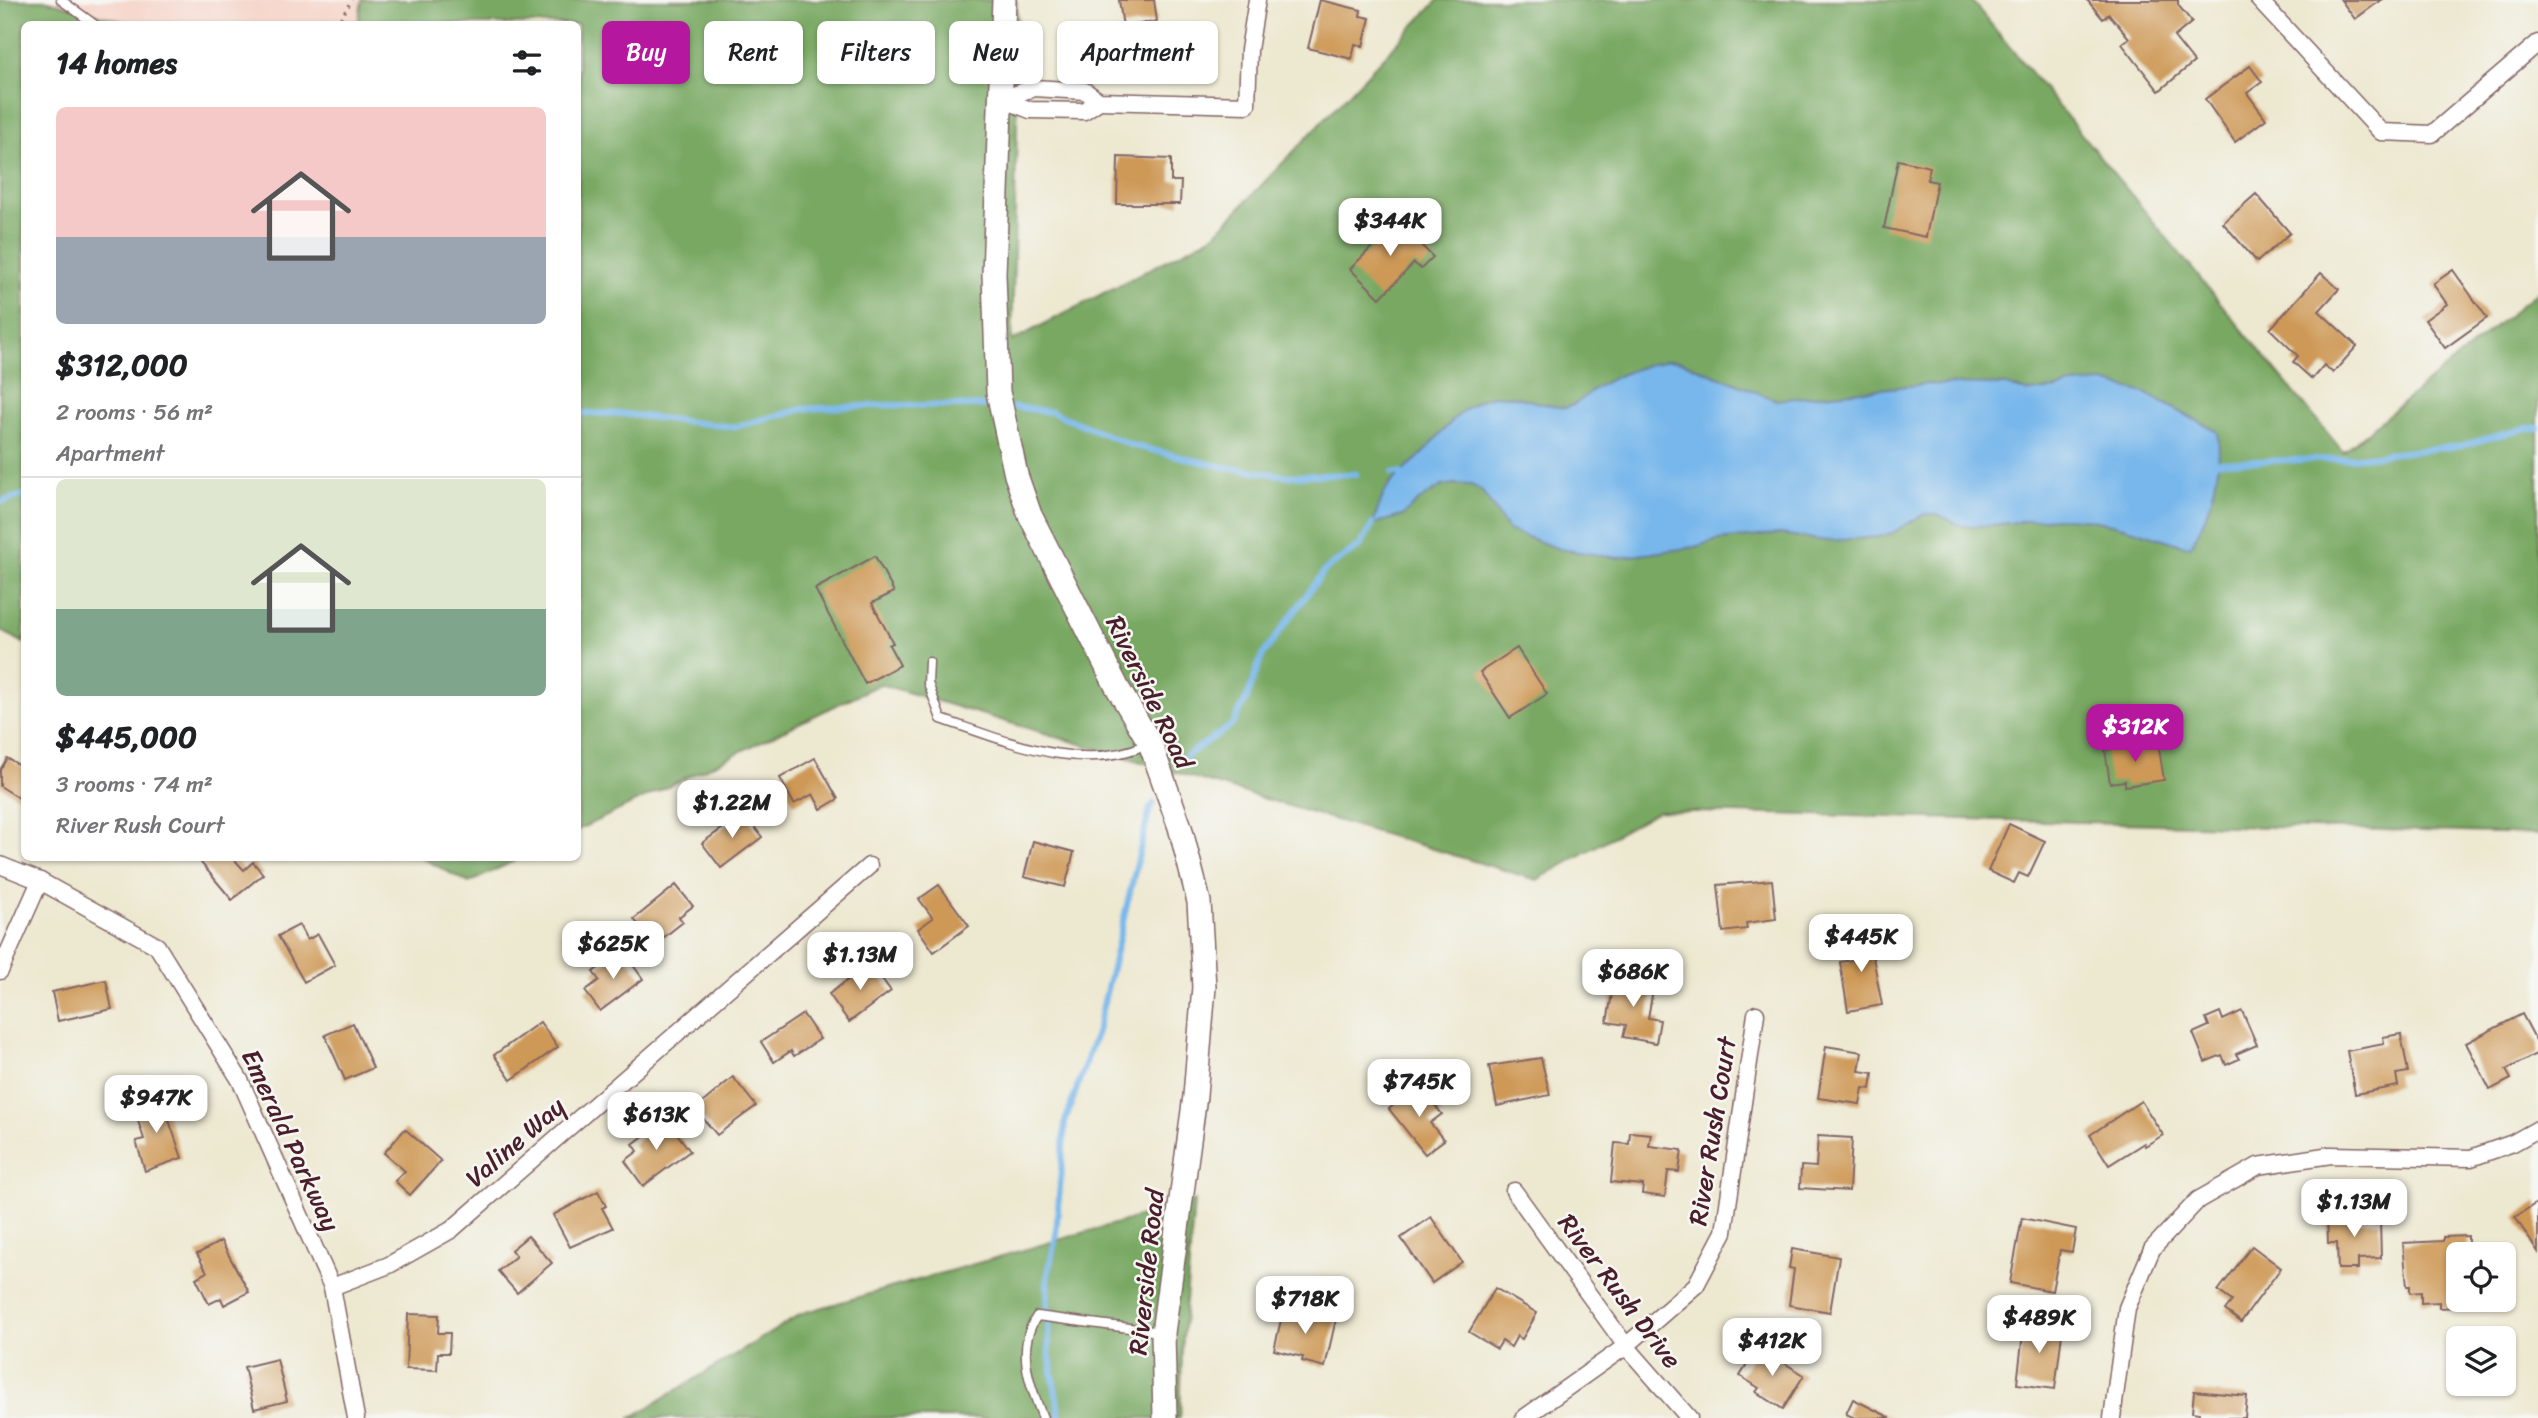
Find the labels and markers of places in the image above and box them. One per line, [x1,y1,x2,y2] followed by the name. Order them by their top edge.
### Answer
[1341,198,1439,258] pin: $344K
[2086,704,2184,764] pin: $312K
[675,780,789,840] pin: $1.22M
[1812,914,1910,974] pin: $445K
[564,922,662,981] pin: $625K
[803,932,917,992] pin: $1.13M
[1584,950,1682,1009] pin: $686K
[1370,1060,1468,1119] pin: $745K
[107,1076,205,1135] pin: $947K
[607,1092,705,1152] pin: $613K
[2297,1180,2411,1239] pin: $1.13M
[1256,1276,1354,1336] pin: $718K
[1990,1296,2088,1355] pin: $489K
[1723,1318,1821,1378] pin: $412K

